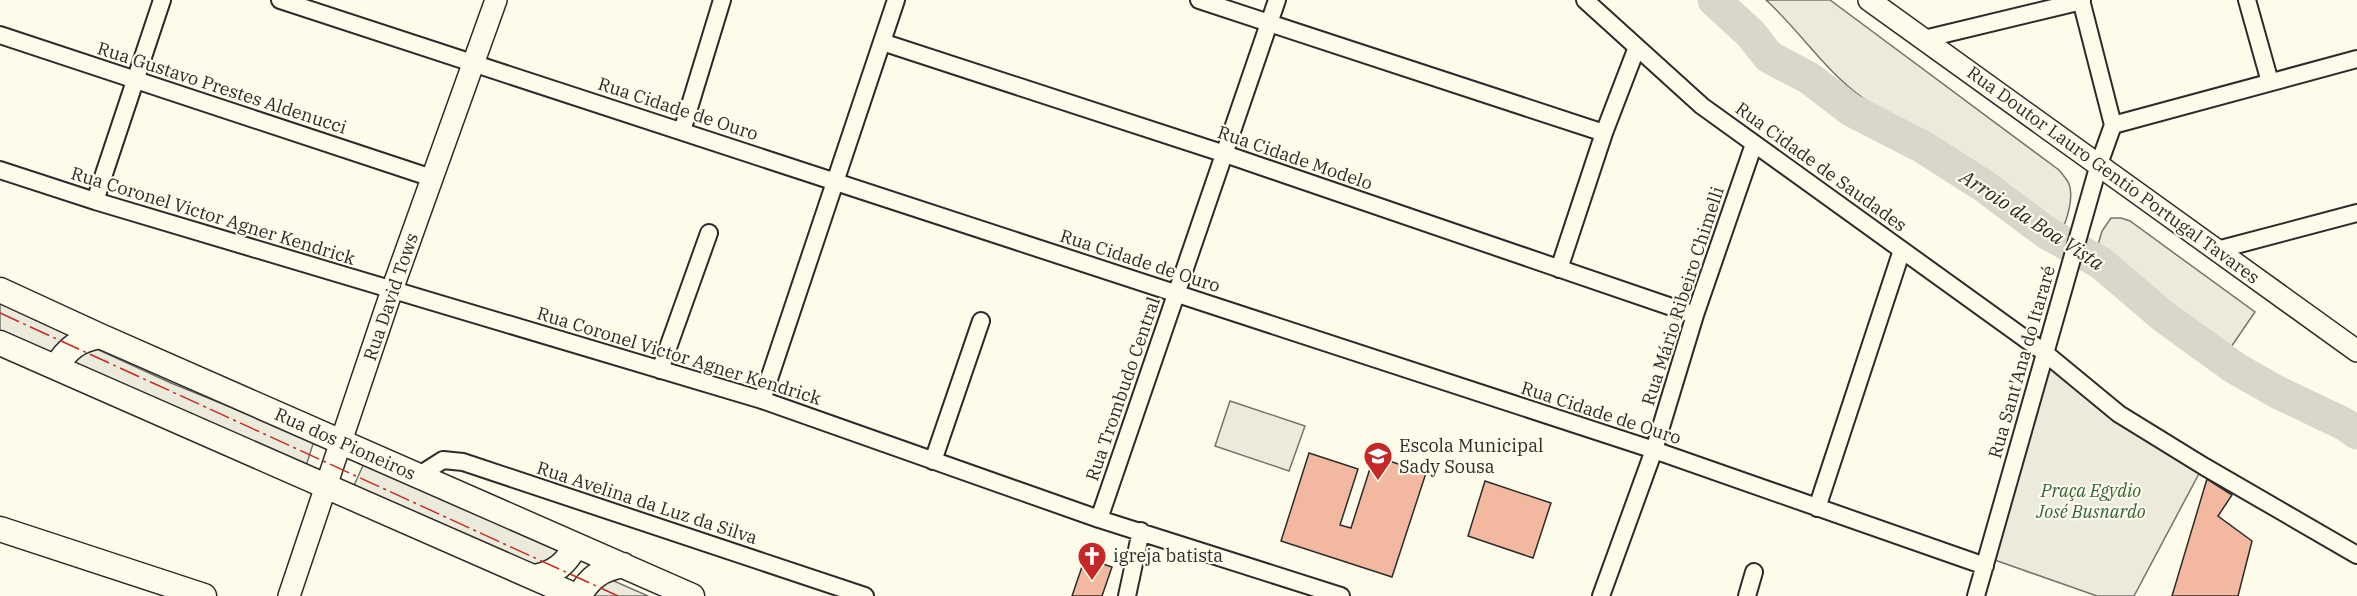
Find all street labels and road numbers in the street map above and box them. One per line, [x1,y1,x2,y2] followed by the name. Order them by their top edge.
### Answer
[95,36,350,139] street label: Rua Gustavo Prestes Aldenucci
[1962,61,2264,289] street label: Rua Doutor Lauro Gentio Portugal Tavares
[595,72,761,145] street label: Rua Cidade de Ouro
[1731,97,1912,237] street label: Rua Cidade de Saudades
[1215,120,1376,195] street label: Rua Cidade Modelo
[68,161,359,270] street label: Rua Coronel Victor Agner Kendrick
[1636,183,1729,408] street label: Rua Mário Ribeiro Chimelli
[1057,224,1223,297] street label: Rua Cidade de Ouro
[358,230,423,364] street label: Rua David Tows
[1983,263,2060,461] street label: Rua Sant'Ana do Itararé
[1080,294,1165,484] street label: Rua Trombudo Central
[534,301,825,410] street label: Rua Coronel Victor Agner Kendrick
[1518,376,1684,449] street label: Rua Cidade de Ouro
[271,402,419,485] street label: Rua dos Pioneiros
[534,456,760,549] street label: Rua Avelina da Luz da Silva

